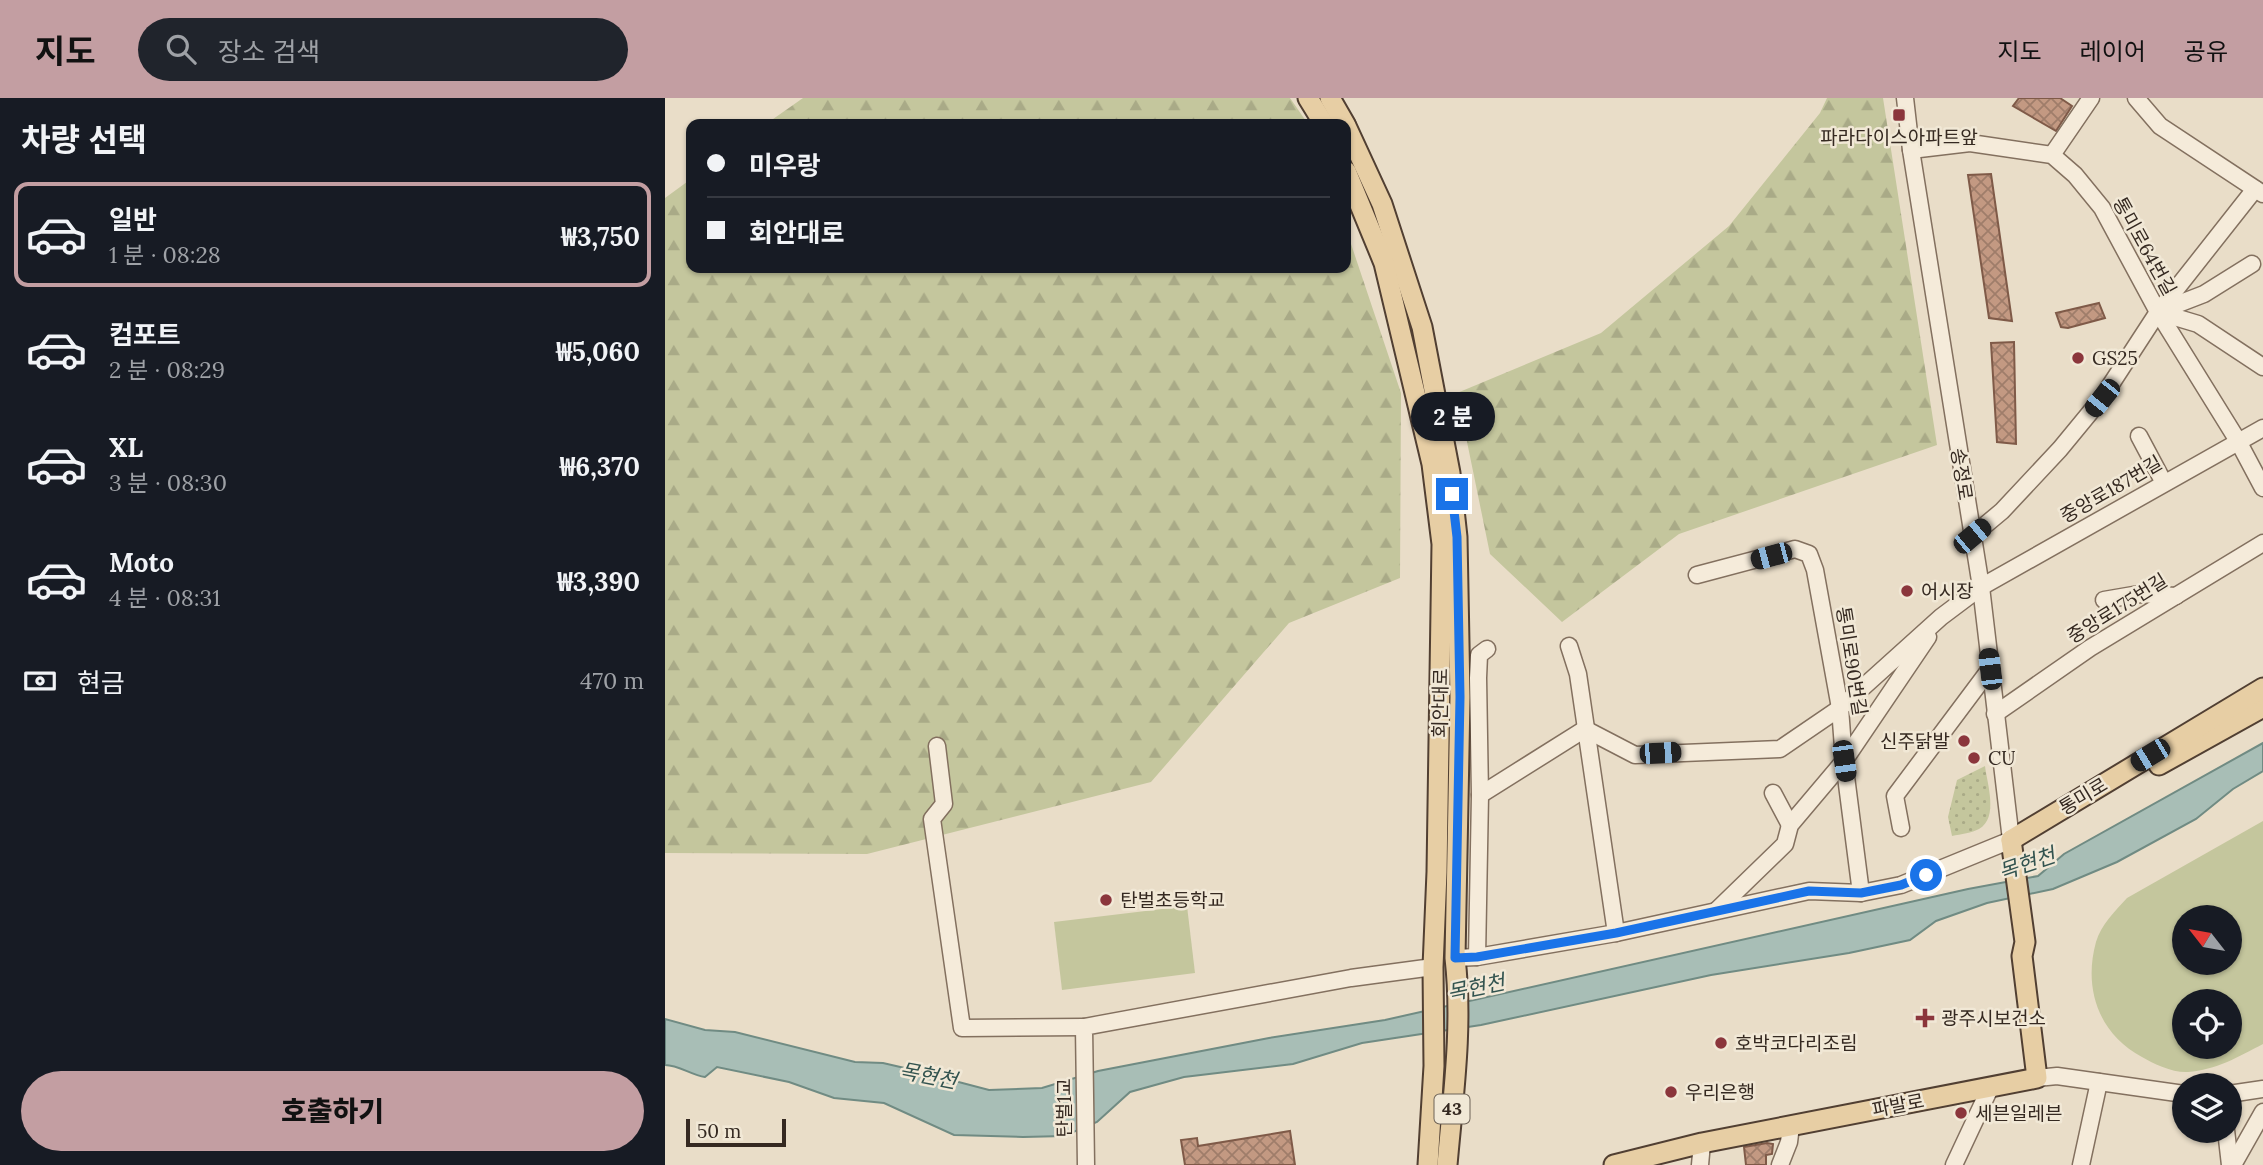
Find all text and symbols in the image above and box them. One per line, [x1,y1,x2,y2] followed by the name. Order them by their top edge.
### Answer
[138,18,628,81] search box
[35,30,96,72] text: 지도
[162,30,200,68] icon: search
[218,35,320,68] text: 장소 검색
[1997,36,2042,67] text: 지도
[2080,36,2146,67] text: 레이어
[2184,36,2228,67] text: 공유
[1891,107,1907,123] marker: 파라다이스아파트앞
[21,119,147,160] text: 차량 선택
[1820,125,1978,149] place label: 파라다이스아파트앞
[749,149,821,182] text: 미우랑
[2108,193,2182,299] street label: 통미로64번길
[25,203,88,266] icon: car
[109,203,157,236] text: 일반
[749,216,845,249] text: 회안대로
[561,220,640,253] text: ₩3,750
[109,240,221,269] text: 1 분 · 08:28
[25,318,88,381] icon: car
[109,318,181,351] text: 컴포트
[556,335,640,368] text: ₩5,060
[2092,346,2138,370] place label: GS25
[2070,350,2086,366] marker: GS25
[109,355,225,384] text: 2 분 · 08:29
[2081,375,2124,421] car
[1410,392,1494,442] callout: 2 분
[1433,402,1473,431] text: 2 분
[109,431,143,464] text: XL
[25,433,88,496] icon: car
[1946,446,1978,502] street label: 송정로
[560,450,640,483] text: ₩6,370
[2056,450,2166,528] street label: 중앙로187번길
[109,468,227,497] text: 3 분 · 08:30
[1436,478,1468,510] route end
[1950,514,1995,558] car
[1748,540,1795,572] car
[109,546,174,579] text: Moto
[25,548,88,611] icon: car
[557,565,640,598] text: ₩3,390
[2063,568,2171,648] street label: 중앙로175번길
[1921,579,1973,603] place label: 어시장
[109,583,221,612] text: 4 분 · 08:31
[1899,583,1915,599] marker: 어시장
[1832,605,1872,717] street label: 통미로90번길
[1978,647,2003,691] car
[21,662,59,700] icon: cash
[77,666,125,699] text: 현금
[580,666,644,695] text: 470 m
[1427,668,1453,738] street label: 회안대로
[1880,729,1950,753] place label: 신주닭발
[1956,733,1972,749] marker: 신주닭발
[2127,735,2174,775] car
[1831,739,1858,783] car
[1639,741,1682,765] car
[1988,746,2016,770] place label: CU
[1966,750,1982,766] marker: CU
[2054,772,2112,820] street label: 통미로
[1995,840,2061,886] water label: 목현천
[1910,859,1942,891] route start
[1120,888,1225,912] place label: 탄벌초등학교
[1098,892,1114,908] marker: 탄벌초등학교
[2172,905,2242,975] north arrow
[2172,905,2242,1143] map controls
[1445,968,1510,1007] water label: 목현천
[2172,989,2242,1059] button: locate
[1941,1006,2046,1030] place label: 광주시보건소
[1915,1008,1935,1028] marker: 광주시보건소
[1735,1031,1857,1055] place label: 호박코다리조림
[1713,1035,1729,1051] marker: 호박코다리조림
[897,1057,962,1095] water label: 목현천
[21,1071,644,1151] button: 호출하기
[2172,1073,2242,1143] button: layers
[1052,1078,1076,1138] street label: 탄벌1교
[1685,1080,1755,1104] place label: 우리은행
[1663,1084,1679,1100] marker: 우리은행
[1870,1088,1926,1122] street label: 파발로
[1435,1094,1469,1124] road number: 43
[1975,1101,2062,1125] place label: 세븐일레븐
[1953,1105,1969,1121] marker: 세븐일레븐
[686,1116,786,1148] scale bar
[697,1119,741,1143] text: 50 m

